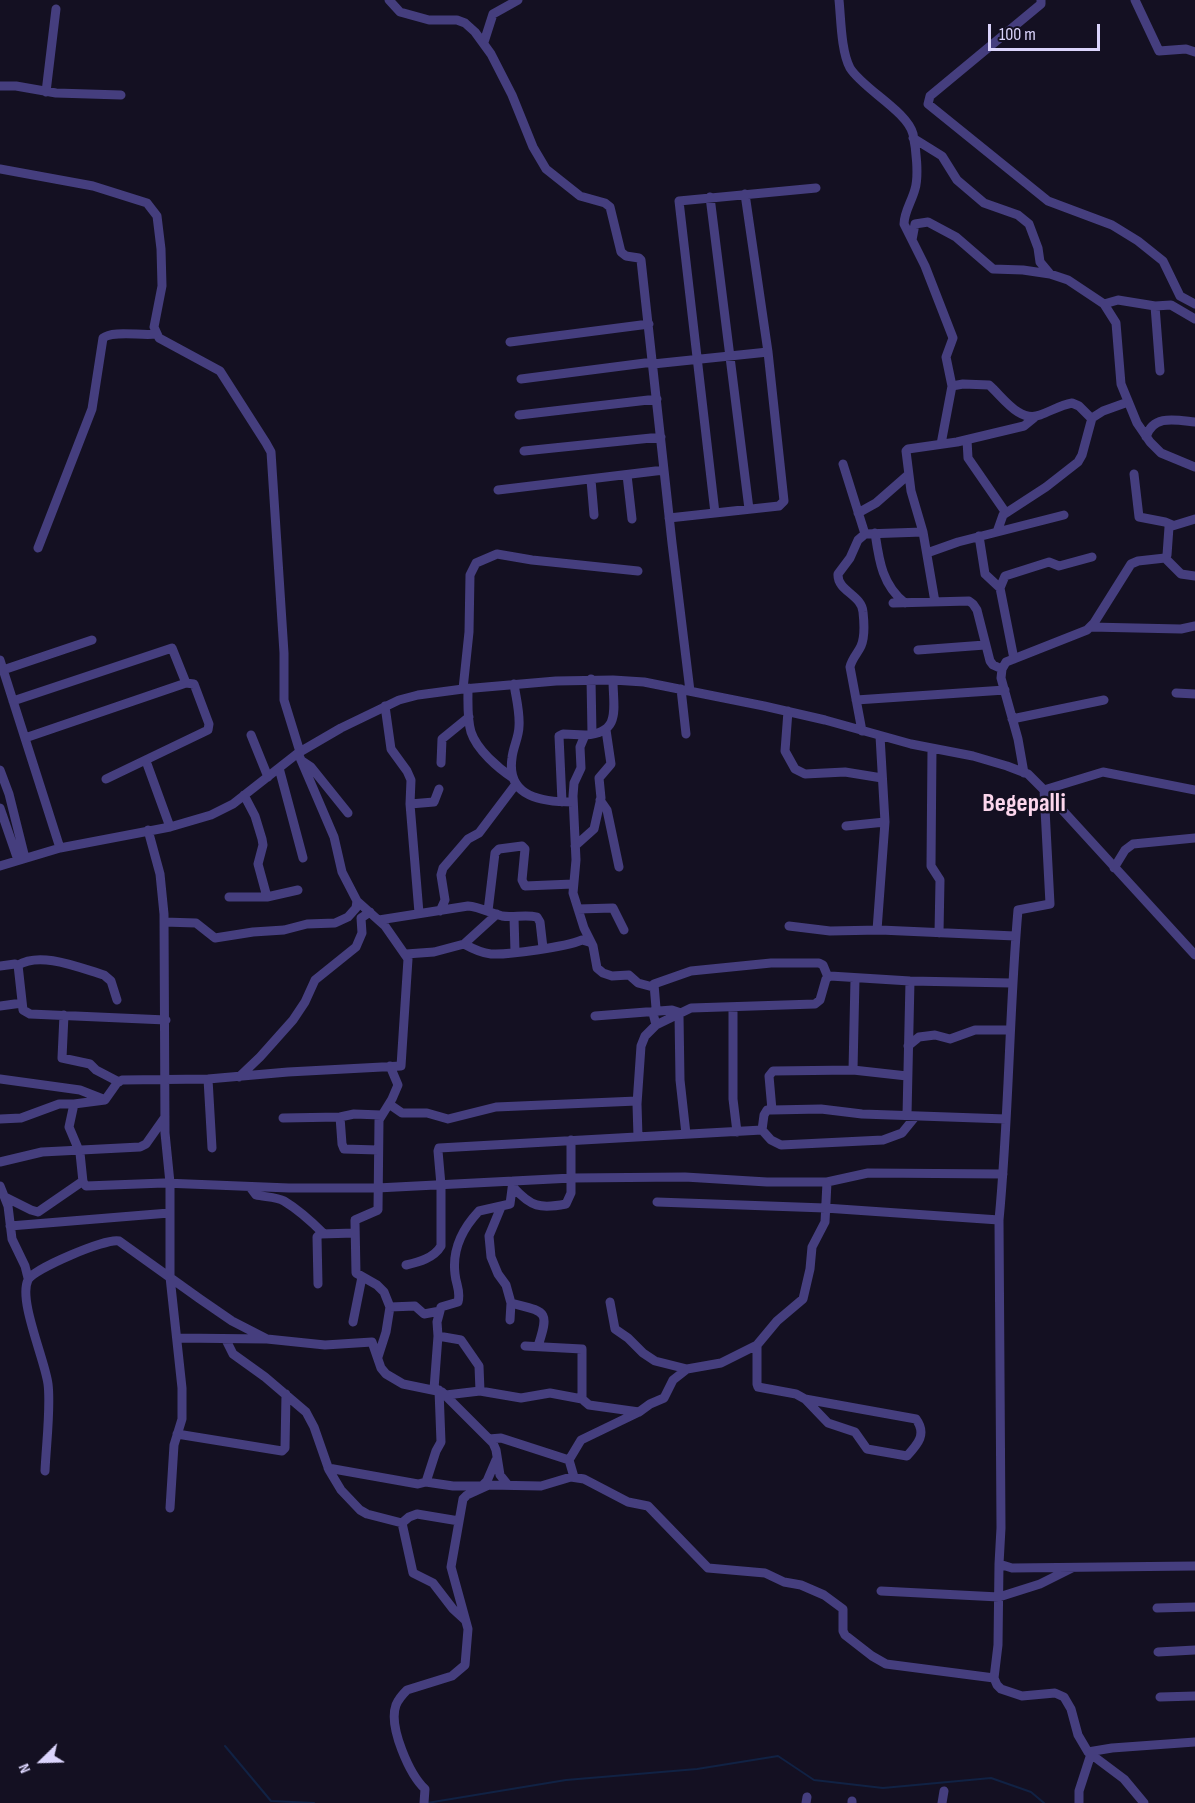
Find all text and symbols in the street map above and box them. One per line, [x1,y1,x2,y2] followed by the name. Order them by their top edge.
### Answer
[991,12,1104,50] scale bar
[999,24,1036,45] text: 100 m
[982,788,1066,820] district label: Begepalli
[12,1731,72,1791] north arrow
[15,1761,35,1776] text: N

